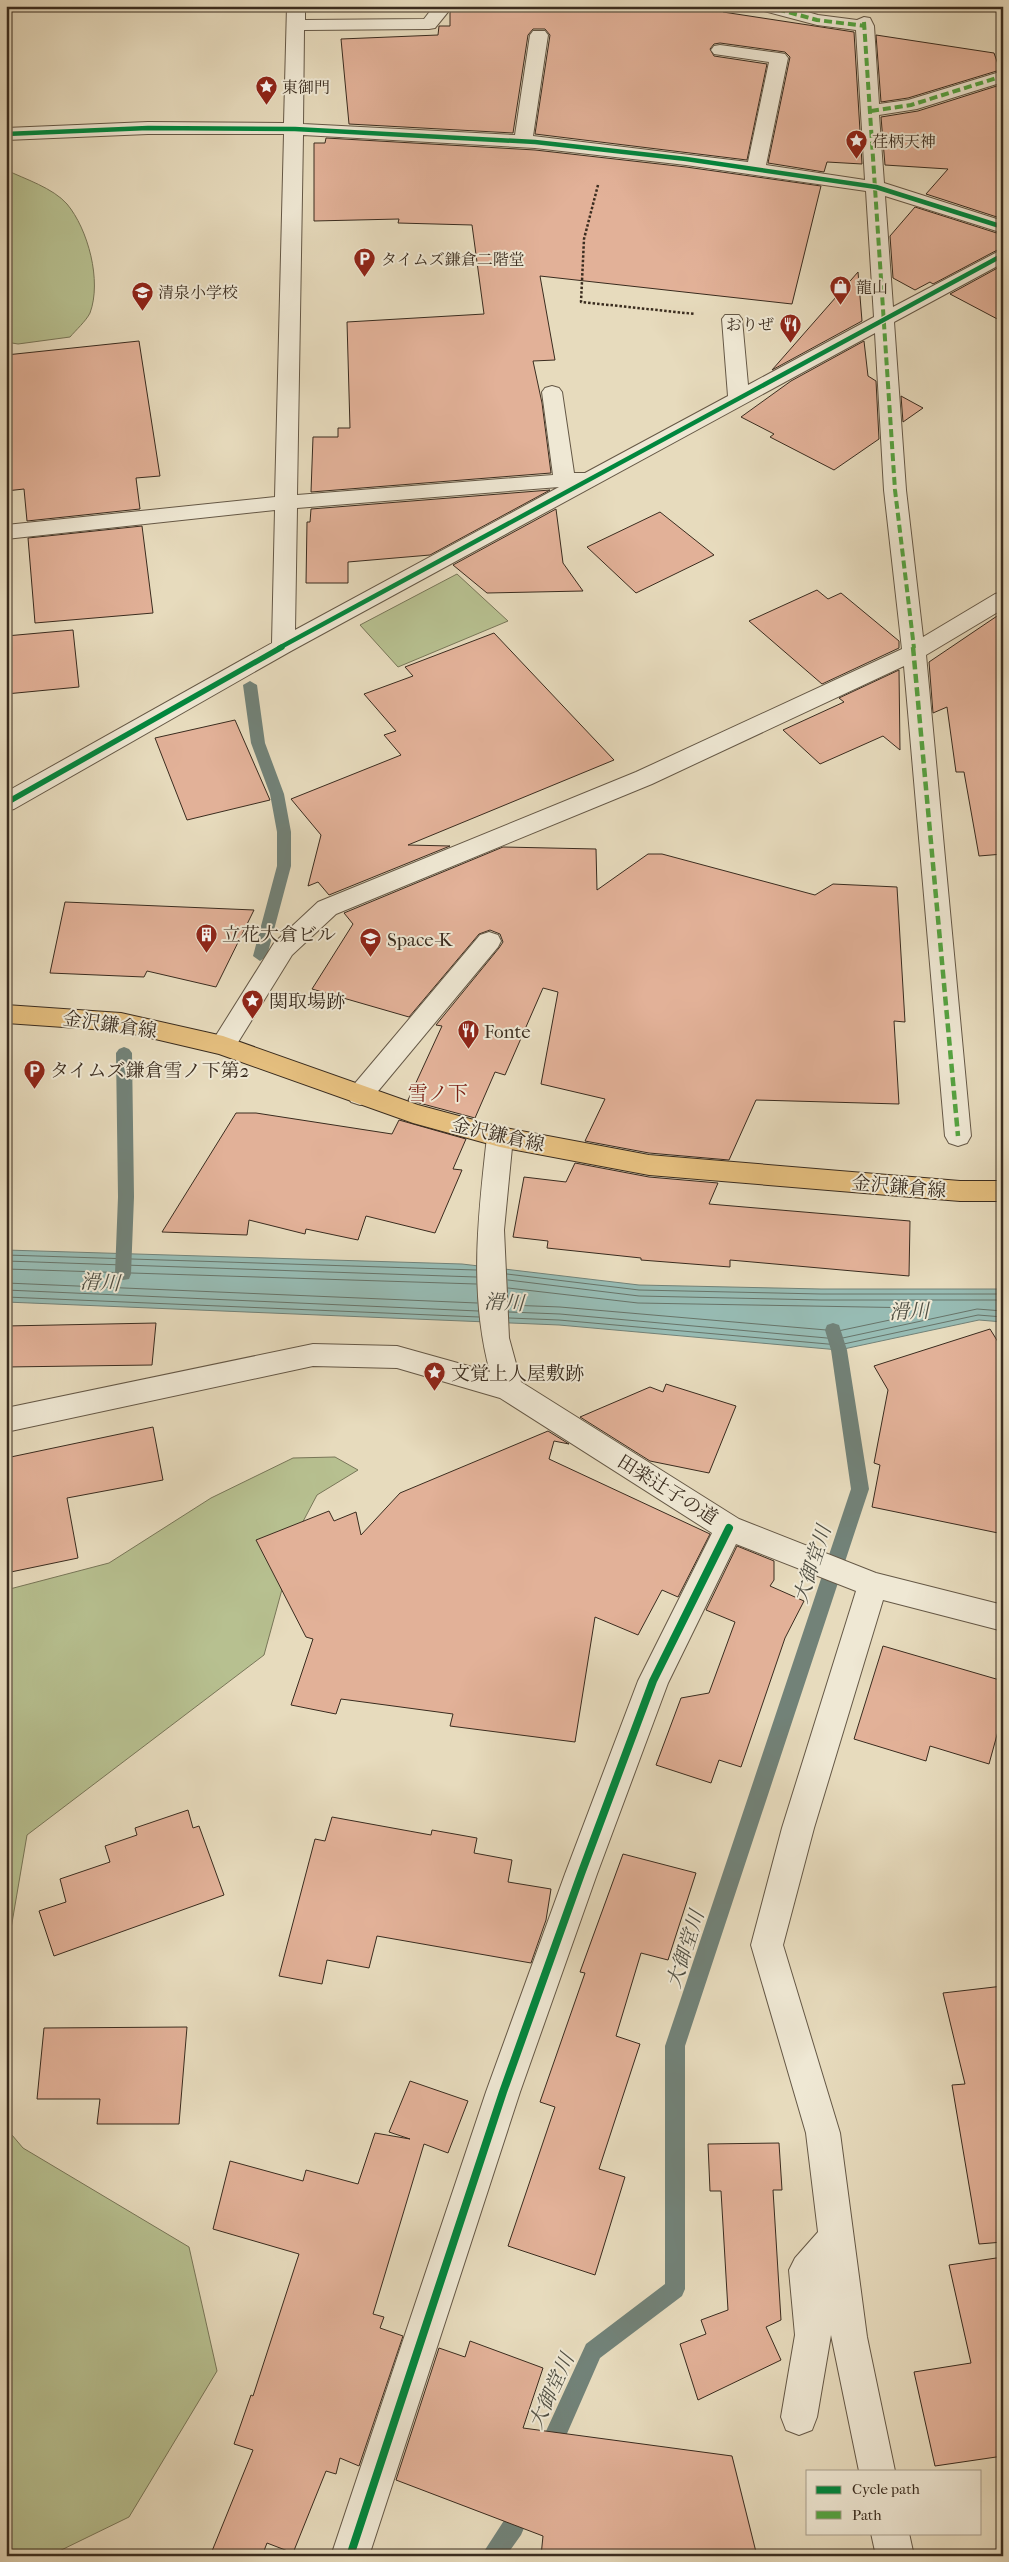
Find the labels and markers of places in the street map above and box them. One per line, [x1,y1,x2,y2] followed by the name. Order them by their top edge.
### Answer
[254,75,278,106] place icon: 東御門
[282,78,330,97] place label: 東御門
[844,129,868,160] place icon: 荏柄天神
[872,132,936,151] place label: 荏柄天神
[353,247,377,278] parking icon: タイムズ鎌倉二階堂
[381,250,525,269] place label: タイムズ鎌倉二階堂
[828,275,852,306] shop icon: 龍山
[856,278,888,297] place label: 龍山
[130,280,154,311] school or university icon: 清泉小学校
[158,283,238,302] place label: 清泉小学校
[778,312,802,343] restaurant icon: おりぜ
[726,315,774,334] place label: おりぜ
[194,922,218,953] building icon: 立花大倉ビル
[222,924,336,946] place label: 立花大倉ビル
[359,927,383,958] school or university icon: Space-K
[387,929,454,951] place label: Space-K
[241,989,265,1020] place icon: 関取場跡
[269,991,345,1013] place label: 関取場跡
[456,1019,480,1050] restaurant icon: Fonte
[484,1021,531,1043] place label: Fonte
[22,1058,46,1089] parking icon: タイムズ鎌倉雪ノ下第2
[50,1060,250,1082] place label: タイムズ鎌倉雪ノ下第2
[423,1361,447,1392] place icon: 文覚上人屋敷跡
[451,1363,584,1385] place label: 文覚上人屋敷跡

